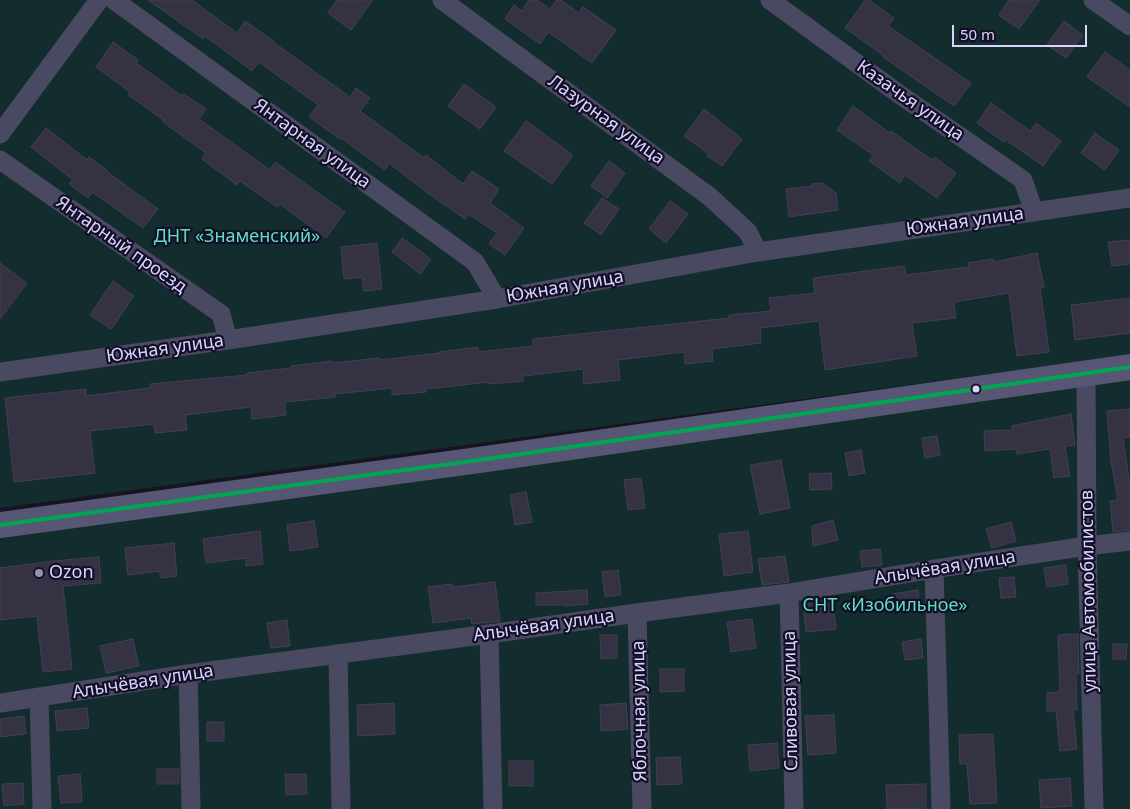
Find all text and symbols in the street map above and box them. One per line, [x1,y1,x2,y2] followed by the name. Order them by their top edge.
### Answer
[955,15,1090,47] scale bar
[960,24,995,44] text: 50 m
[852,56,968,146] street label: Казачья улица
[544,71,668,169] street label: Лазурная улица
[249,94,375,194] street label: Янтарная улица
[51,192,191,298] street label: Янтарный проезд
[905,203,1025,241] street label: Южная улица
[154,226,320,248] park label: ДНТ «Знаменский»
[505,266,625,308] street label: Южная улица
[105,330,225,368] street label: Южная улица
[971,384,981,394] unlabelled marker
[1076,490,1102,692] street label: улица Автомобилистов
[873,546,1017,590] street label: Алычёвая улица
[49,562,94,584] place label: Ozon
[33,567,45,579] marker: Ozon
[803,595,967,617] park label: СНТ «Изобильное»
[472,605,616,647] street label: Алычёвая улица
[779,631,803,771] street label: Сливовая улица
[628,640,652,782] street label: Яблочная улица
[71,660,215,704] street label: Алычёвая улица

